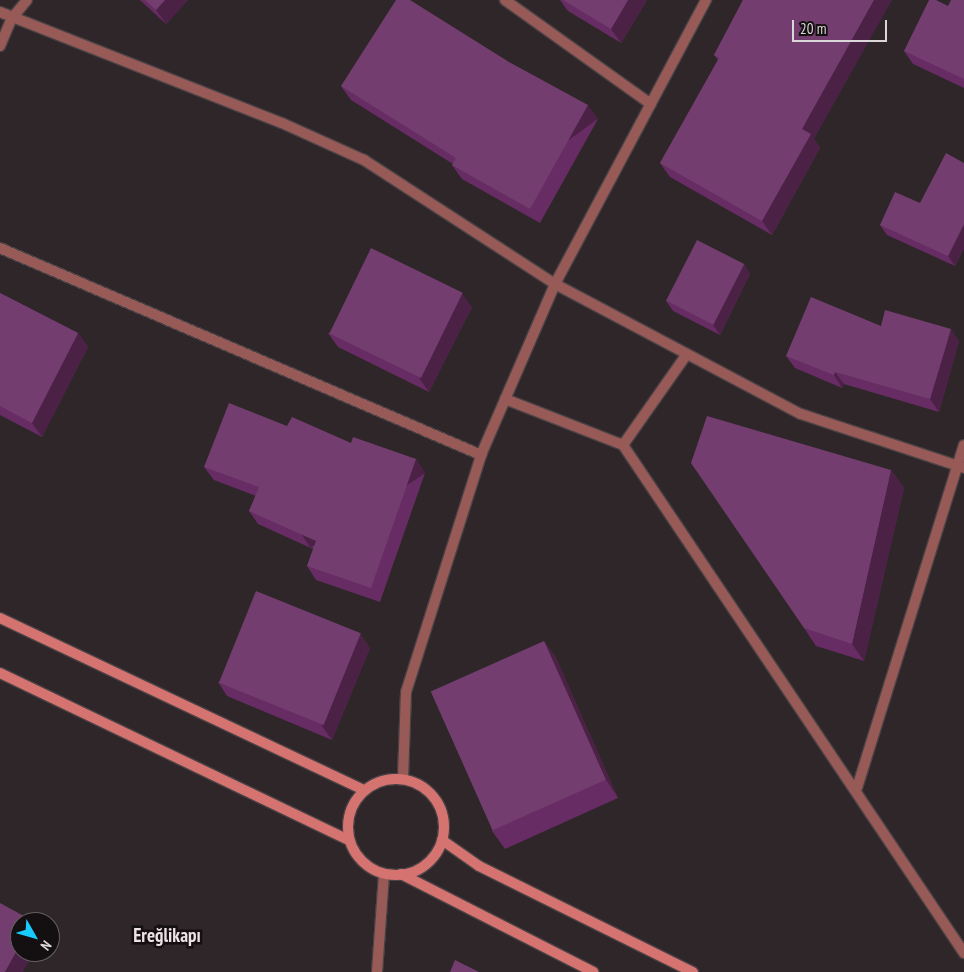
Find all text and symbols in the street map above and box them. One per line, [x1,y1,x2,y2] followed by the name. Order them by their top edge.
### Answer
[794,10,889,42] scale bar
[800,19,826,38] text: 20 m
[10,912,60,962] north arrow
[133,925,201,947] district label: Ereğlikapı
[37,937,55,954] text: N

